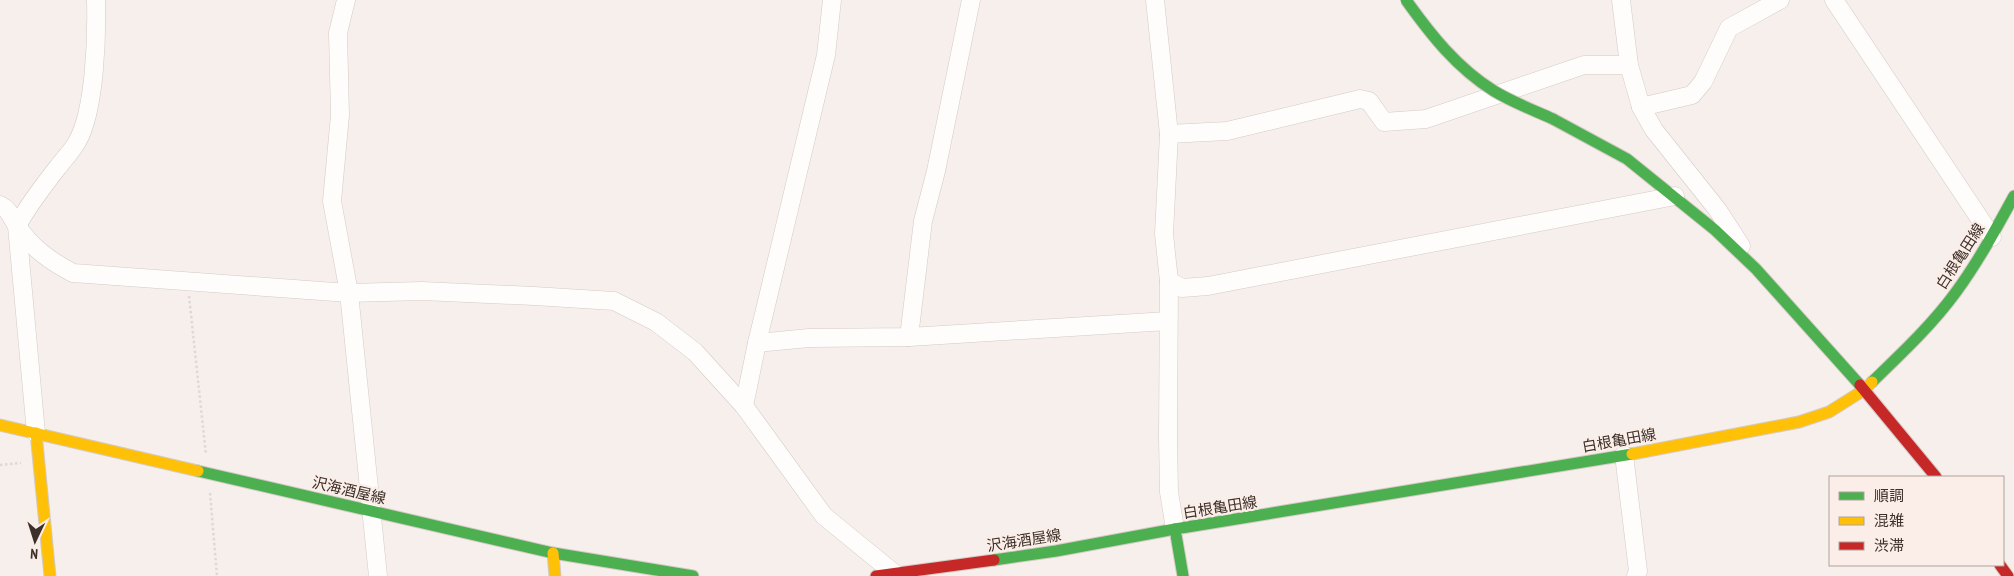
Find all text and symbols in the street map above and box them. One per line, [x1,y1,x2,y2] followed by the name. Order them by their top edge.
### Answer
[1932,219,1988,293] street label: 白根亀田線
[1580,424,1658,456] street label: 白根亀田線
[310,472,388,508] street label: 沢海酒屋線
[1829,476,2004,566] legend
[1874,486,1904,505] text: 順調
[1181,492,1259,522] street label: 白根亀田線
[1874,511,1904,530] text: 混雑
[10,516,60,566] north arrow
[985,525,1063,555] street label: 沢海酒屋線
[1874,536,1904,555] text: 渋滞
[30,545,38,563] text: N

